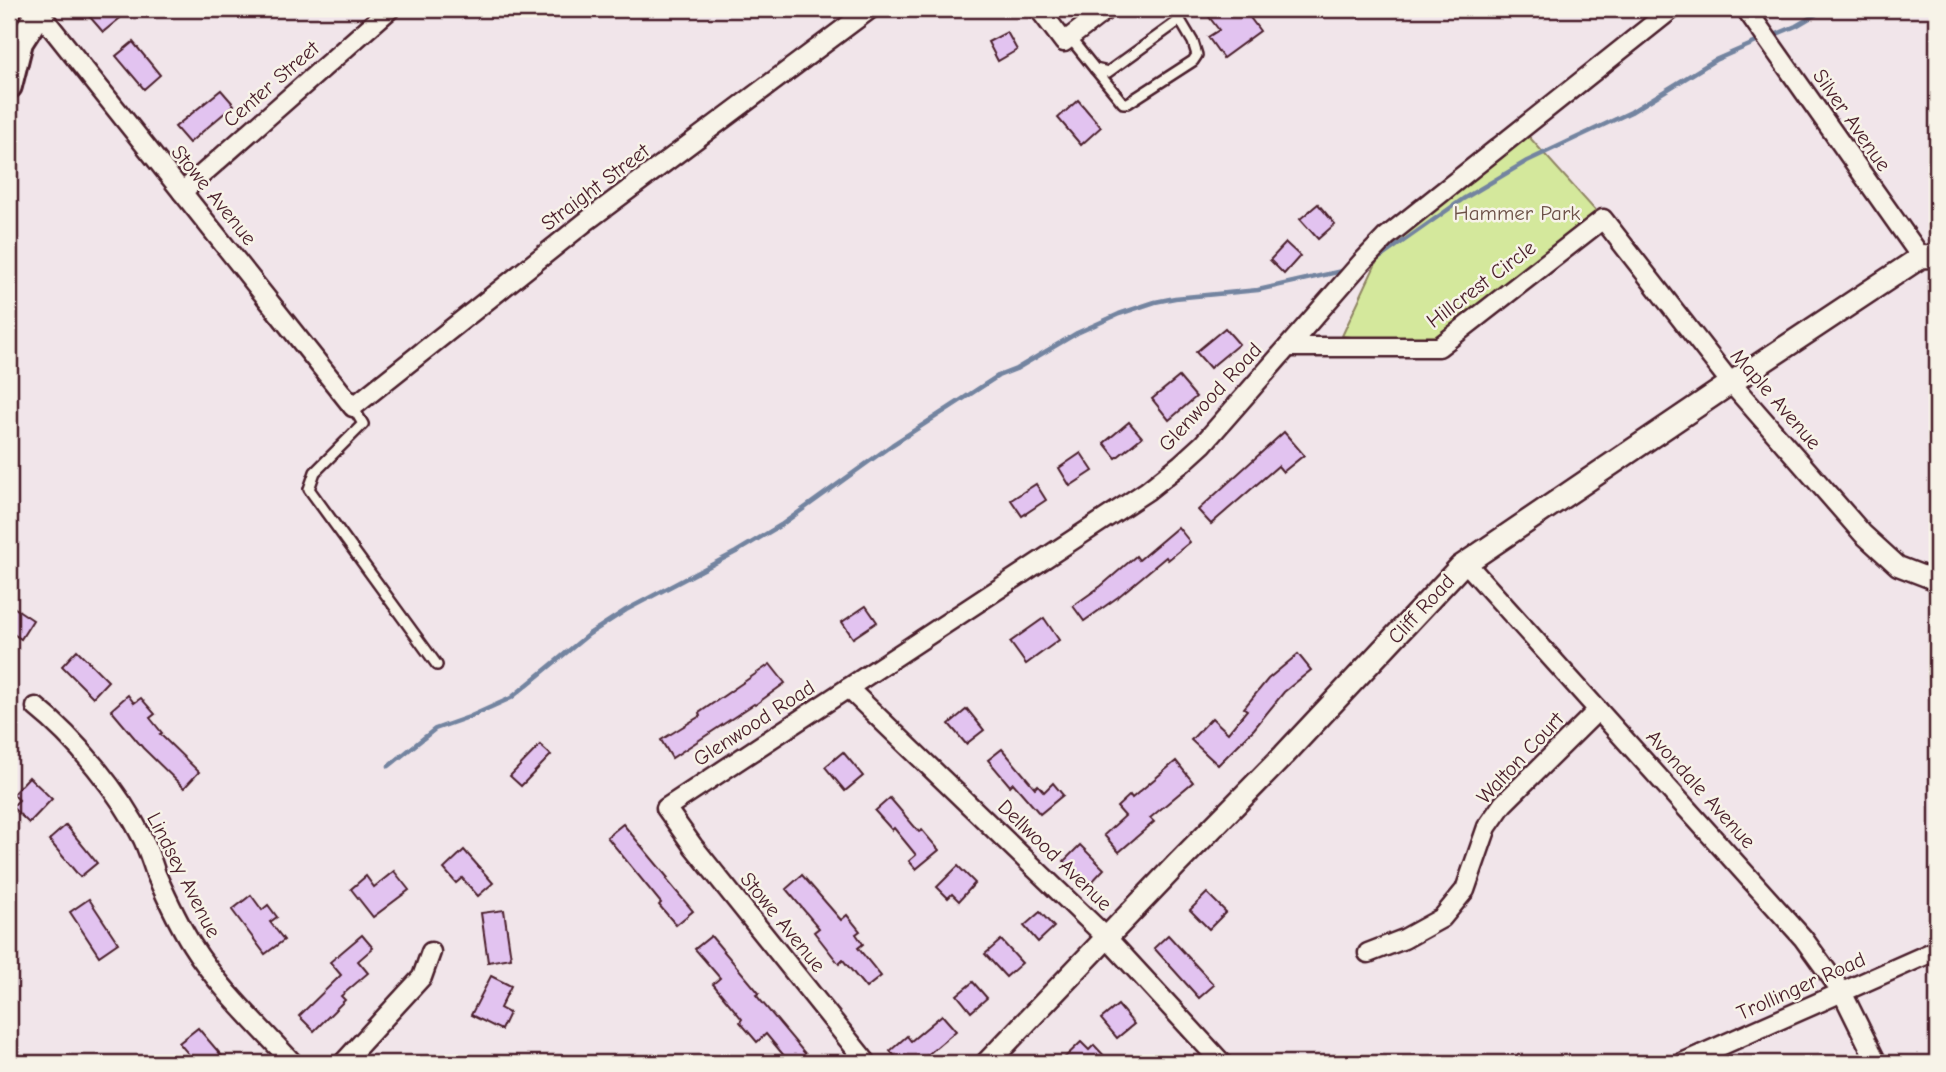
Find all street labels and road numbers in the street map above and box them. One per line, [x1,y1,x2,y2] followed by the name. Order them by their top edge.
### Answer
[218,35,324,132] street label: Center Street
[1808,64,1896,176] street label: Silver Avenue
[536,138,655,235] street label: Straight Street
[166,140,262,250] street label: Stowe Avenue
[1422,235,1540,333] street label: Hillcrest Circle
[1154,338,1266,456] street label: Glenwood Road
[1726,344,1826,454] street label: Maple Avenue
[1383,569,1459,649] street label: Cliff Road
[689,675,819,771] street label: Glenwood Road
[1472,707,1569,809] street label: Walton Court
[1641,725,1761,853] street label: Avondale Avenue
[993,794,1117,916] street label: Dellwood Avenue
[142,808,226,942] street label: Lindsey Avenue
[735,867,831,977] street label: Stowe Avenue
[1733,947,1869,1025] street label: Trollinger Road

